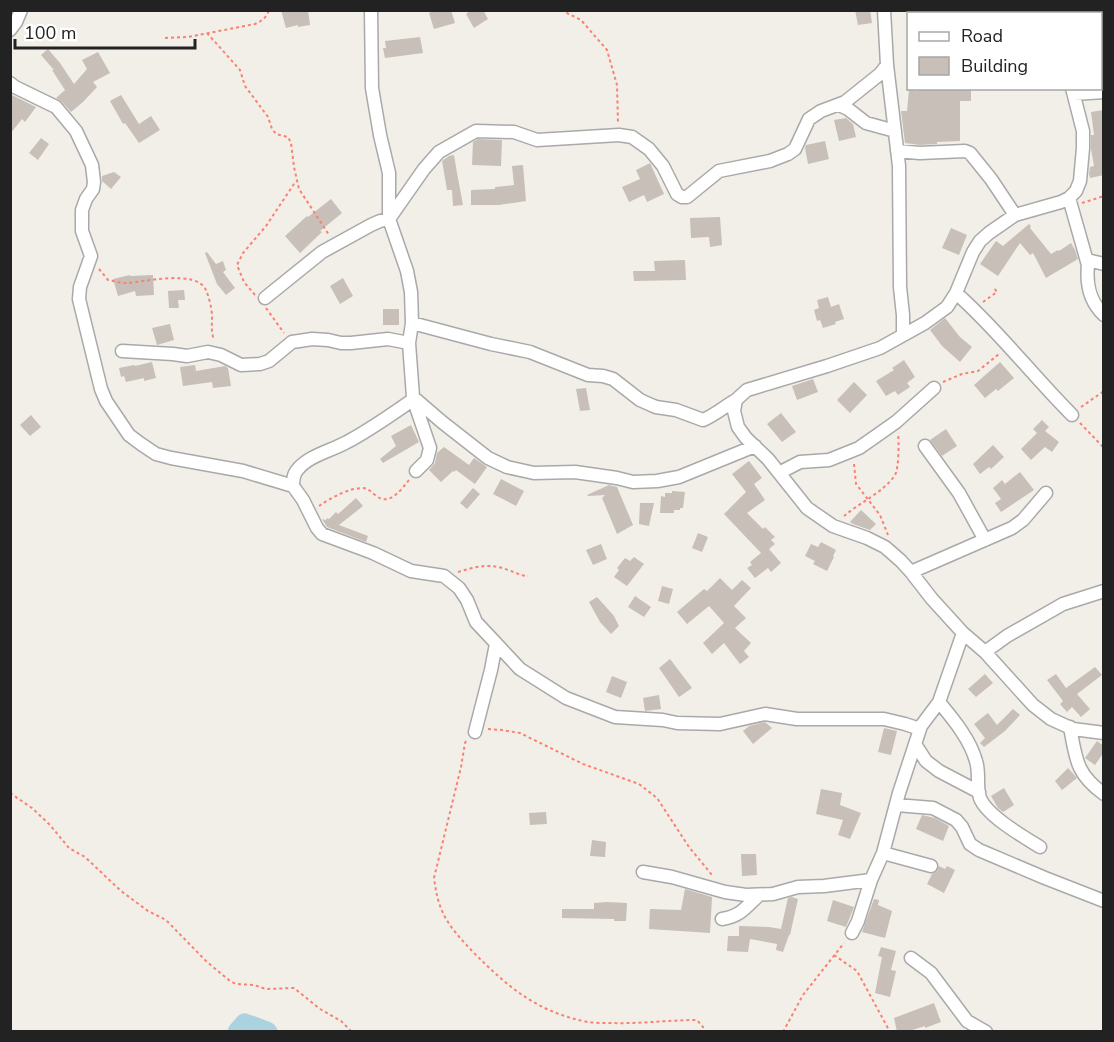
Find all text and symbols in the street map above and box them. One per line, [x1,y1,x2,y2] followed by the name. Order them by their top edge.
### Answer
[15,12,195,50] scale bar
[907,12,1102,90] legend
[24,21,76,45] text: 100 m
[961,24,1003,48] text: Road
[961,54,1028,78] text: Building

